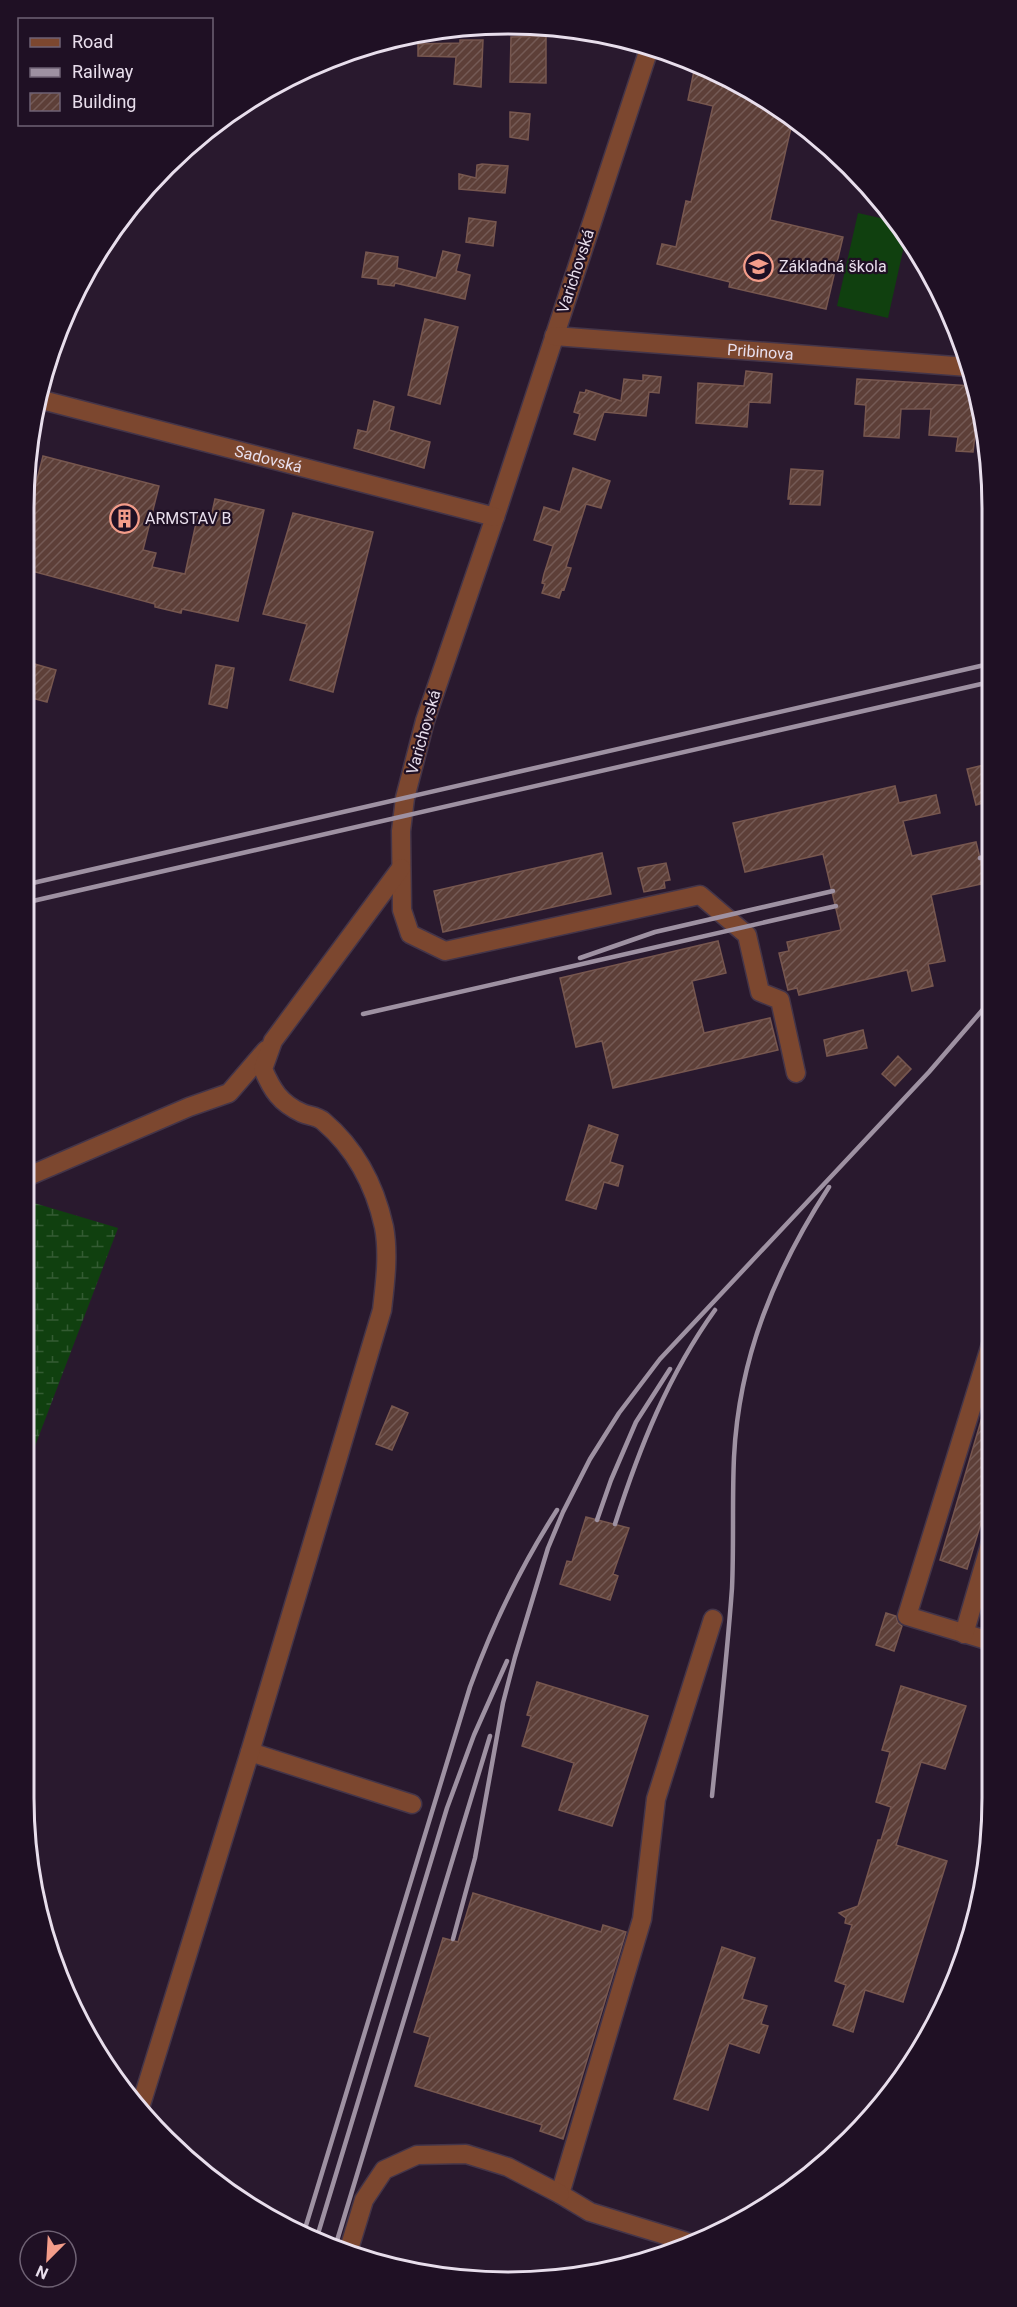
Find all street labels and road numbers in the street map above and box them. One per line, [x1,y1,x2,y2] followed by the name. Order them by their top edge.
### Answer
[553,227,598,315] street label: Varichovská
[727,340,794,364] street label: Pribinova
[233,441,304,477] street label: Sadovská
[402,688,445,777] street label: Varichovská

